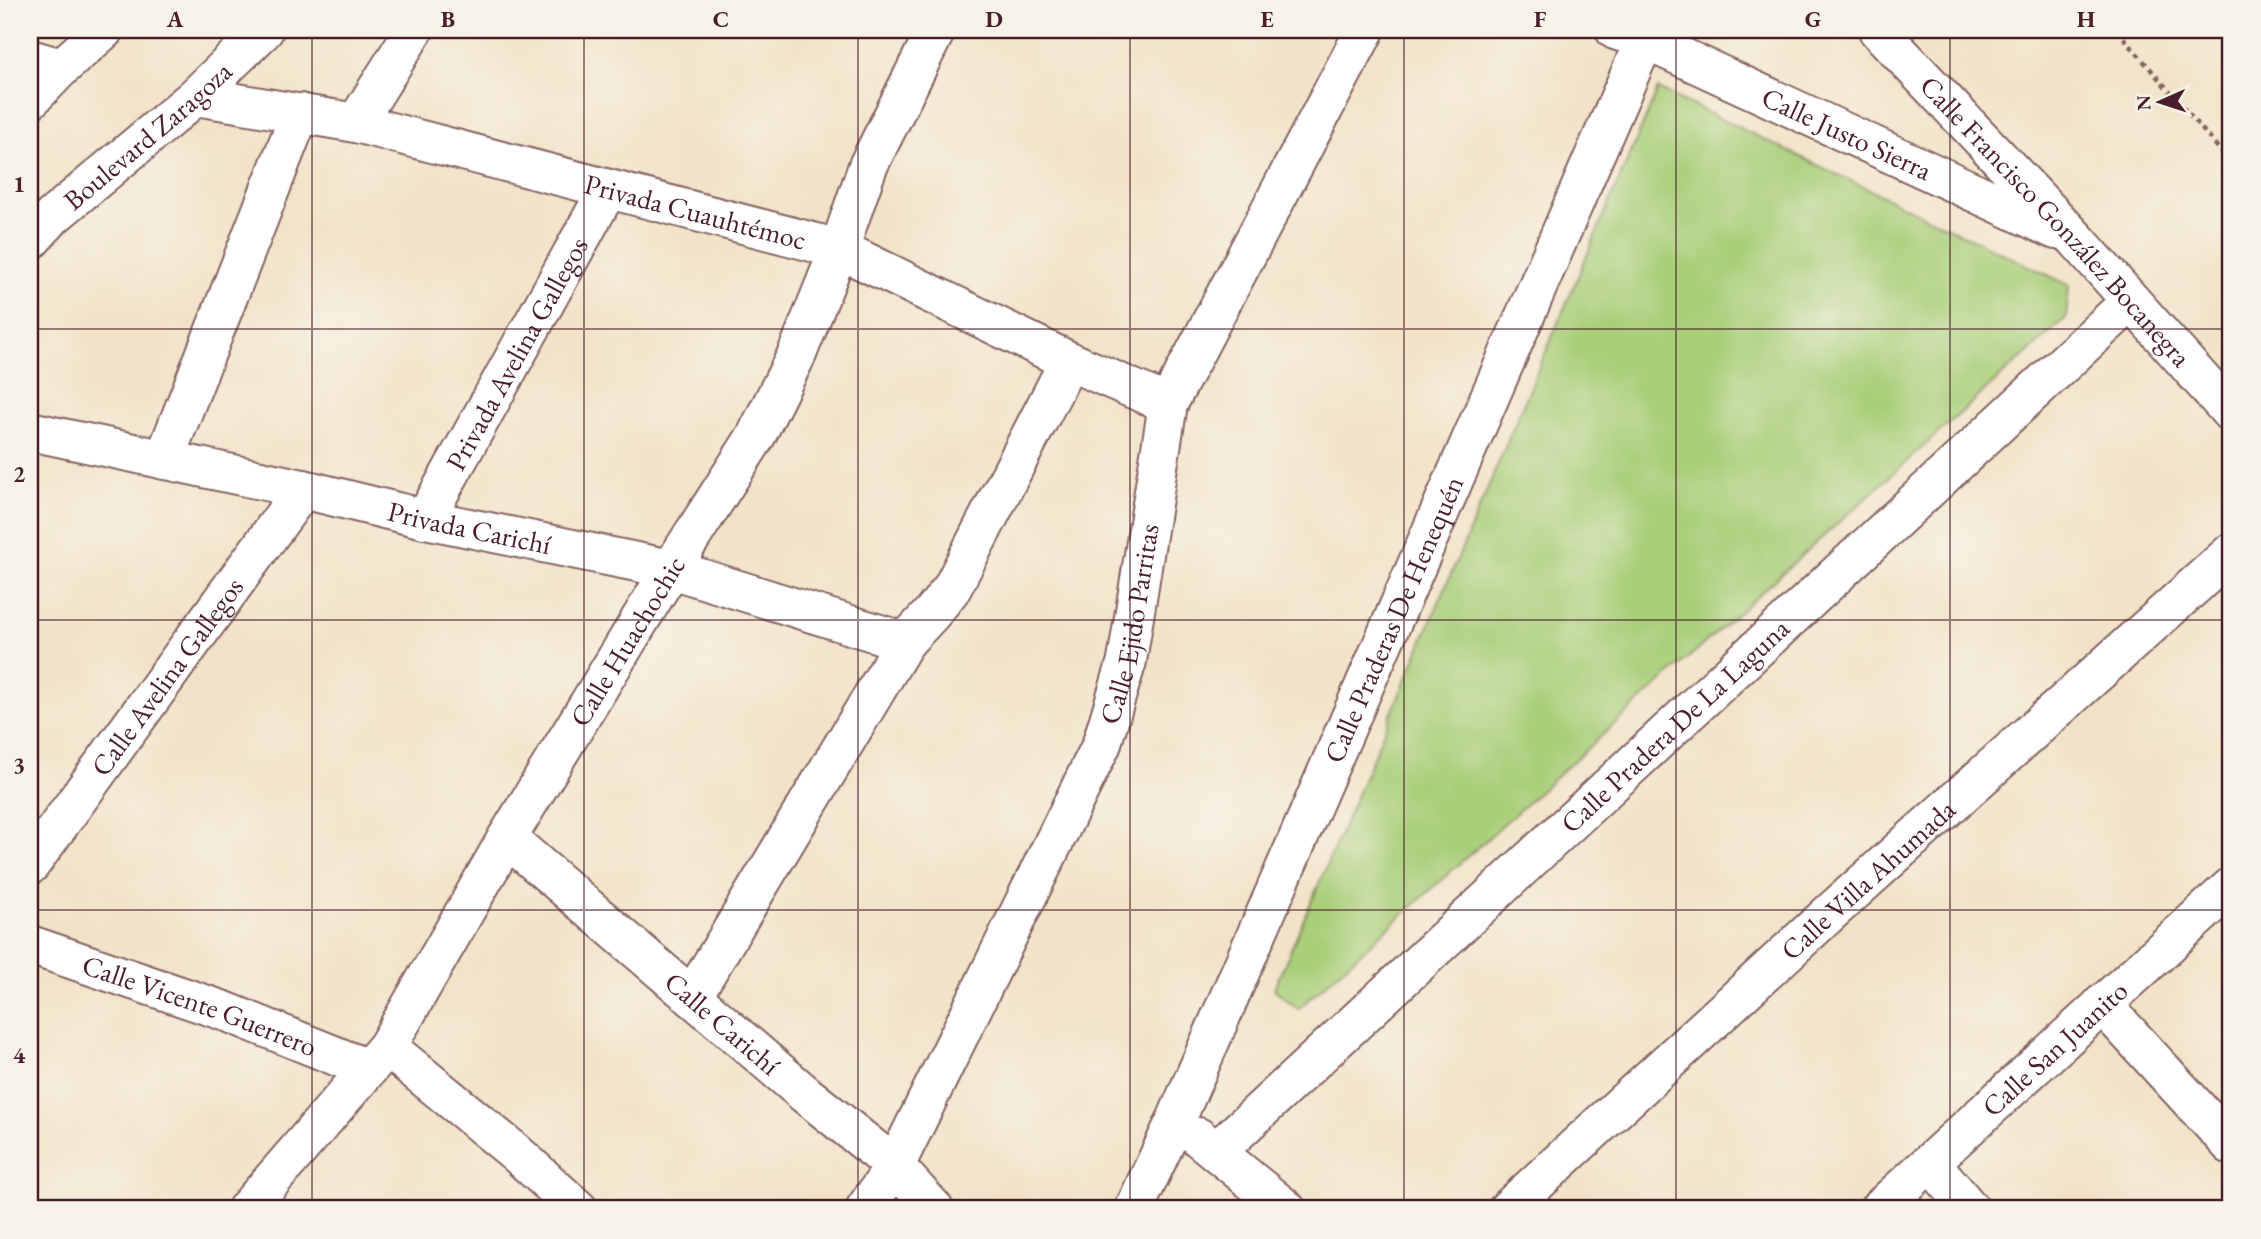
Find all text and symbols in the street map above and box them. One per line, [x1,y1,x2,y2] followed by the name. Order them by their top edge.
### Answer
[166,4,184,34] text: A
[441,4,455,34] text: B
[713,4,729,34] text: C
[985,4,1003,34] text: D
[1260,4,1274,34] text: E
[1534,4,1547,34] text: F
[1805,4,1821,34] text: G
[2077,4,2095,34] text: H
[56,53,240,218] street label: Boulevard Zaragoza
[2124,66,2194,136] north arrow
[1912,68,2200,375] street label: Calle Francisco González Bocanegra
[1756,78,1938,188] street label: Calle Justo Sierra
[2131,94,2156,111] text: N
[581,165,810,258] street label: Privada Cuauhtémoc
[13,169,25,199] text: 1
[437,230,596,477] street label: Privada Avelina Gallegos
[13,459,25,489] text: 2
[1315,470,1471,768] street label: Calle Praderas De Henequén
[384,493,554,562] street label: Privada Carichí
[1091,521,1167,728] street label: Calle Ejido Parritas
[561,549,693,733] street label: Calle Huachochic
[83,570,251,783] street label: Calle Avelina Gallegos
[1553,610,1797,841] street label: Calle Pradera De La Laguna
[13,750,25,780] text: 3
[1773,791,1963,968] street label: Calle Villa Ahumada
[78,946,322,1064] street label: Calle Vicente Guerrero
[657,963,788,1083] street label: Calle Carichí
[1974,972,2135,1124] street label: Calle San Juanito
[13,1040,26,1070] text: 4

